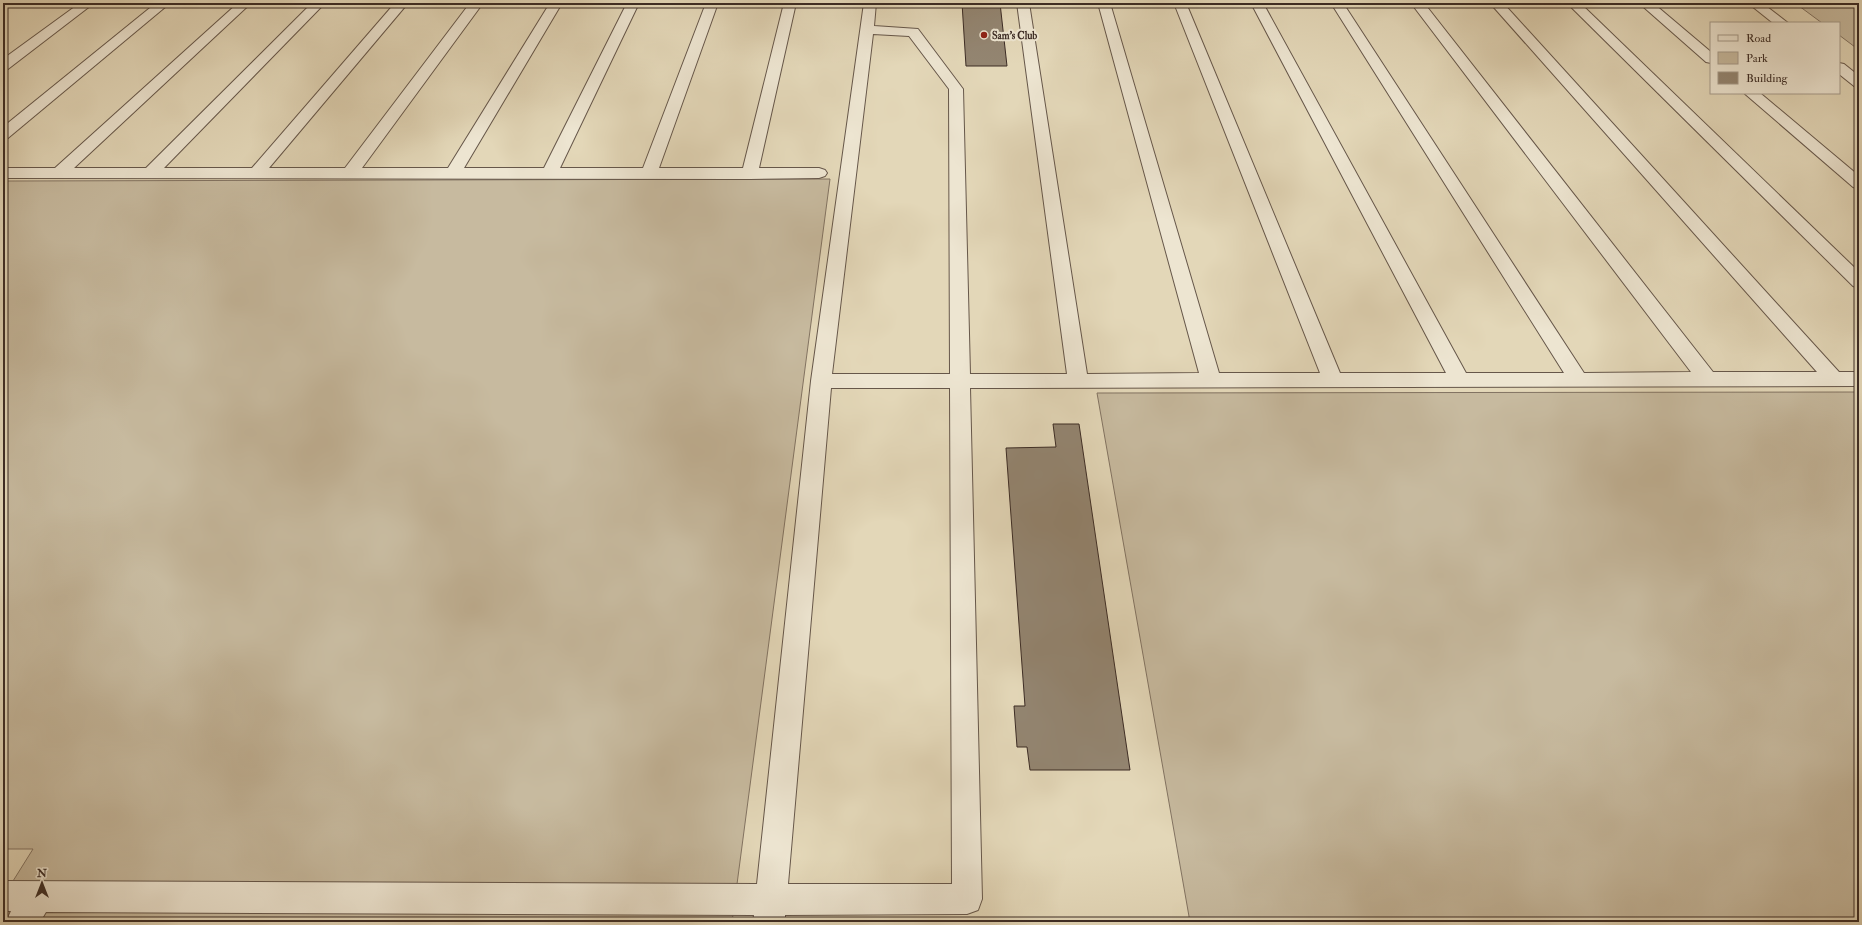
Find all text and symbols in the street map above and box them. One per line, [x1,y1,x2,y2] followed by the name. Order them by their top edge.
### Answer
[1710,22,1840,94] legend
[979,30,989,40] marker: Sam's Club
[992,30,1037,42] place label: Sam's Club
[1746,31,1771,46] text: Road
[1746,51,1768,66] text: Park
[1746,71,1789,86] text: Building
[22,863,62,903] north arrow
[36,867,48,880] text: N

